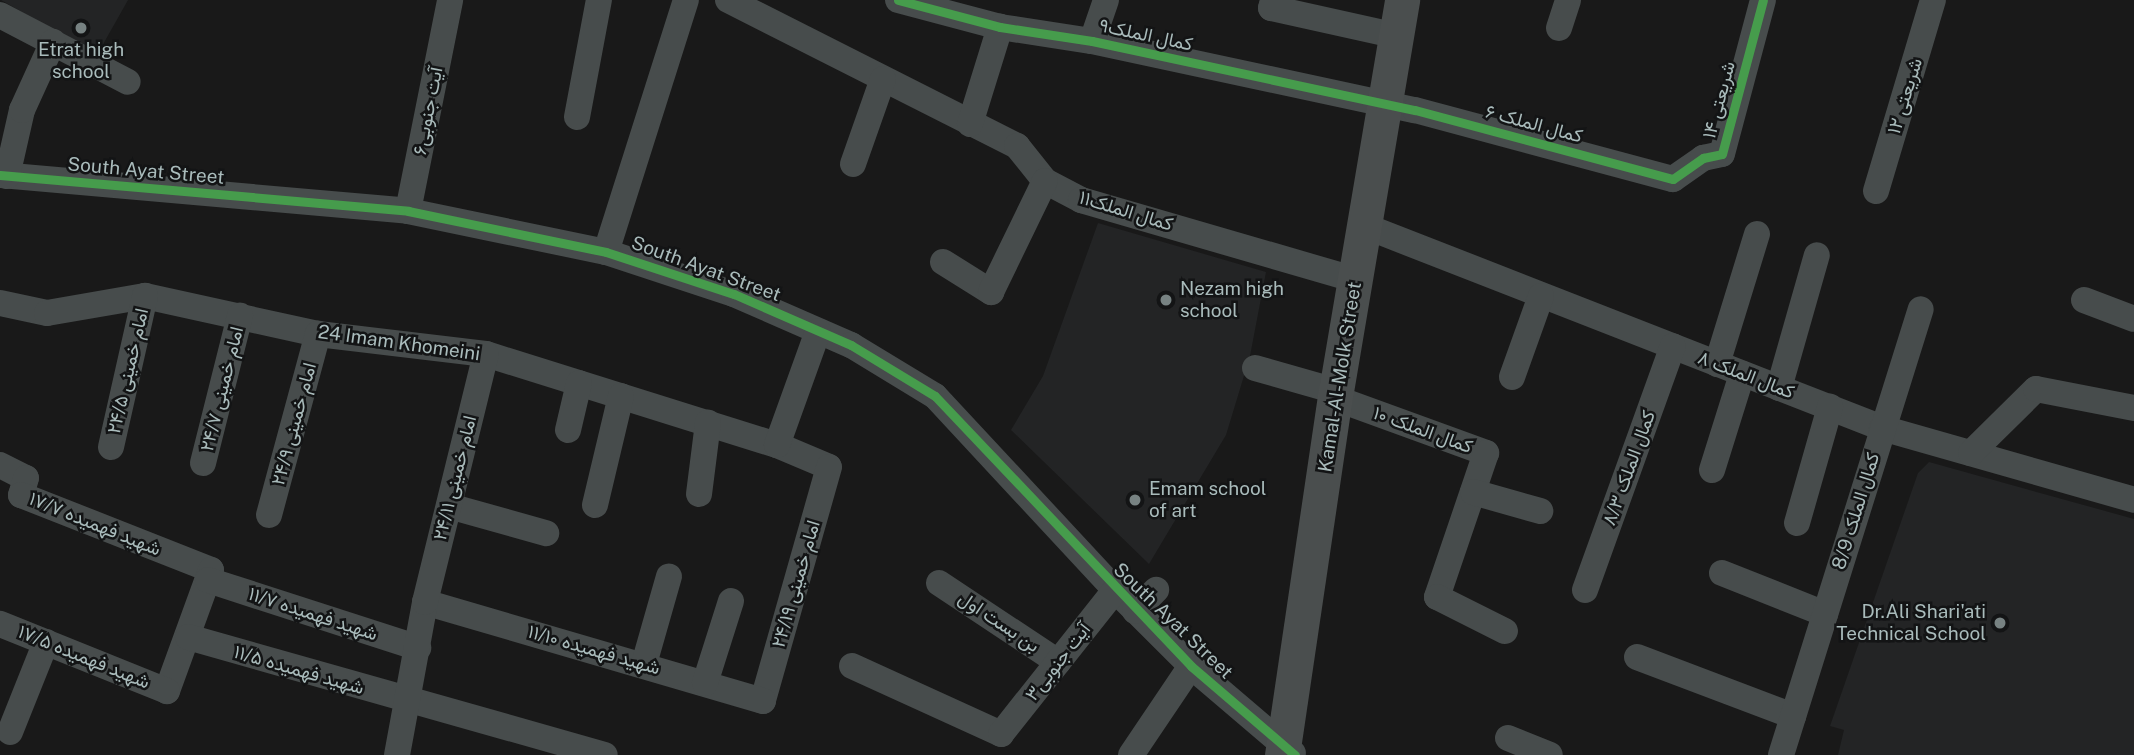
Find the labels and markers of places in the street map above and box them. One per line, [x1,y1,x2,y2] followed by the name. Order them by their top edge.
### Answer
[73,20,89,36] marker: Etrat high school
[38,39,124,83] place label: Etrat high school
[1180,278,1284,322] place label: Nezam high school
[1158,292,1174,308] marker: Nezam high school
[1149,478,1267,522] place label: Emam school of art
[1127,492,1143,508] marker: Emam school of art
[1836,601,1986,645] place label: Dr.Ali Shari'ati Technical School
[1992,615,2008,631] marker: Dr.Ali Shari'ati Technical School

